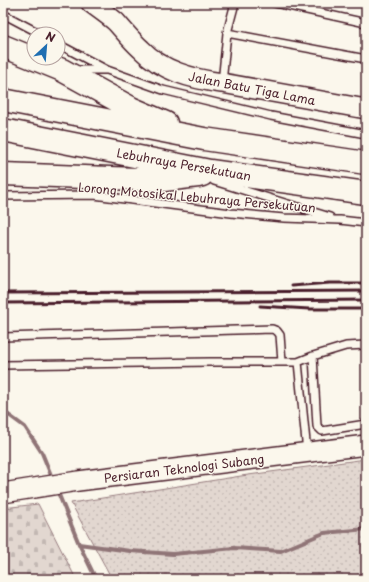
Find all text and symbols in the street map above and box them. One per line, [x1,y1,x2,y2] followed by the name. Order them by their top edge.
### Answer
[26,26,66,66] north arrow
[43,27,59,46] text: N
[187,67,317,109] street label: Jalan Batu Tiga Lama
[115,143,253,185] street label: Lebuhraya Persekutuan
[77,178,317,216] street label: Lorong Motosikal Lebuhraya Persekutuan
[103,449,265,487] street label: Persiaran Teknologi Subang

